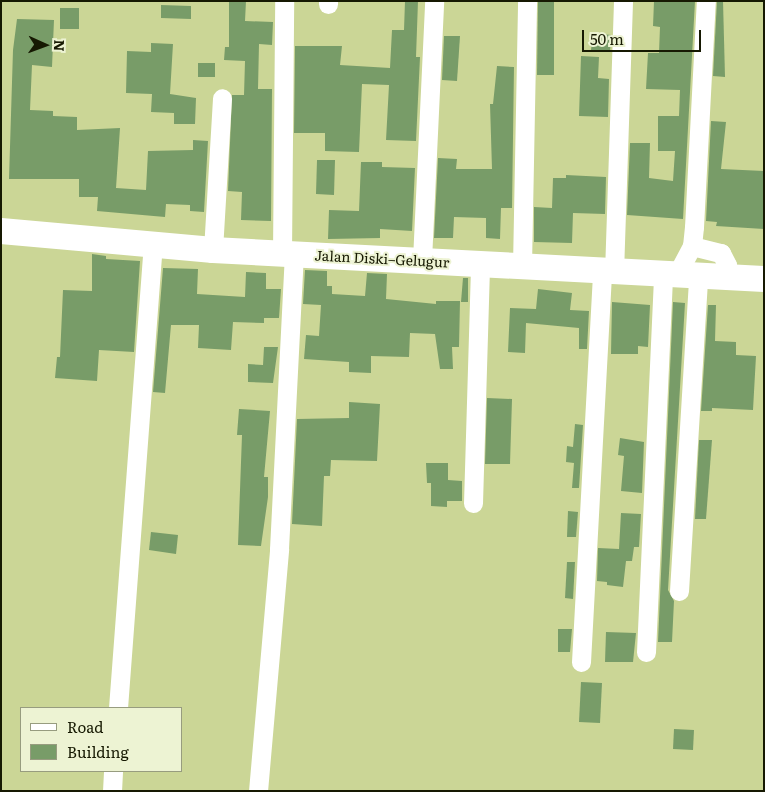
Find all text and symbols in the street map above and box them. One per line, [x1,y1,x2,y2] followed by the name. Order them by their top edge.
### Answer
[20,20,70,70] north arrow
[585,20,704,52] scale bar
[590,27,624,50] text: 50 m
[50,39,70,52] text: N
[314,246,450,270] street label: Jalan Diski–Gelugur
[20,707,182,772] legend
[67,715,103,738] text: Road
[67,740,129,763] text: Building

